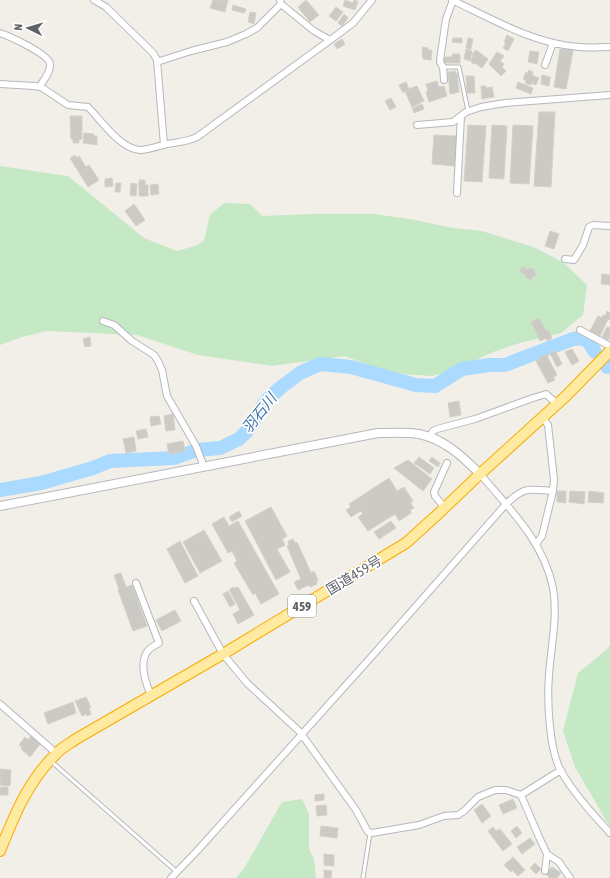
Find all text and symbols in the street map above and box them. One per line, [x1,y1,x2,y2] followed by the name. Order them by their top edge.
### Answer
[8,8,48,48] north arrow
[12,23,24,31] text: N
[238,388,281,436] water label: 羽石川
[323,552,385,598] street label: 国道459号
[288,595,316,617] road number: 459

